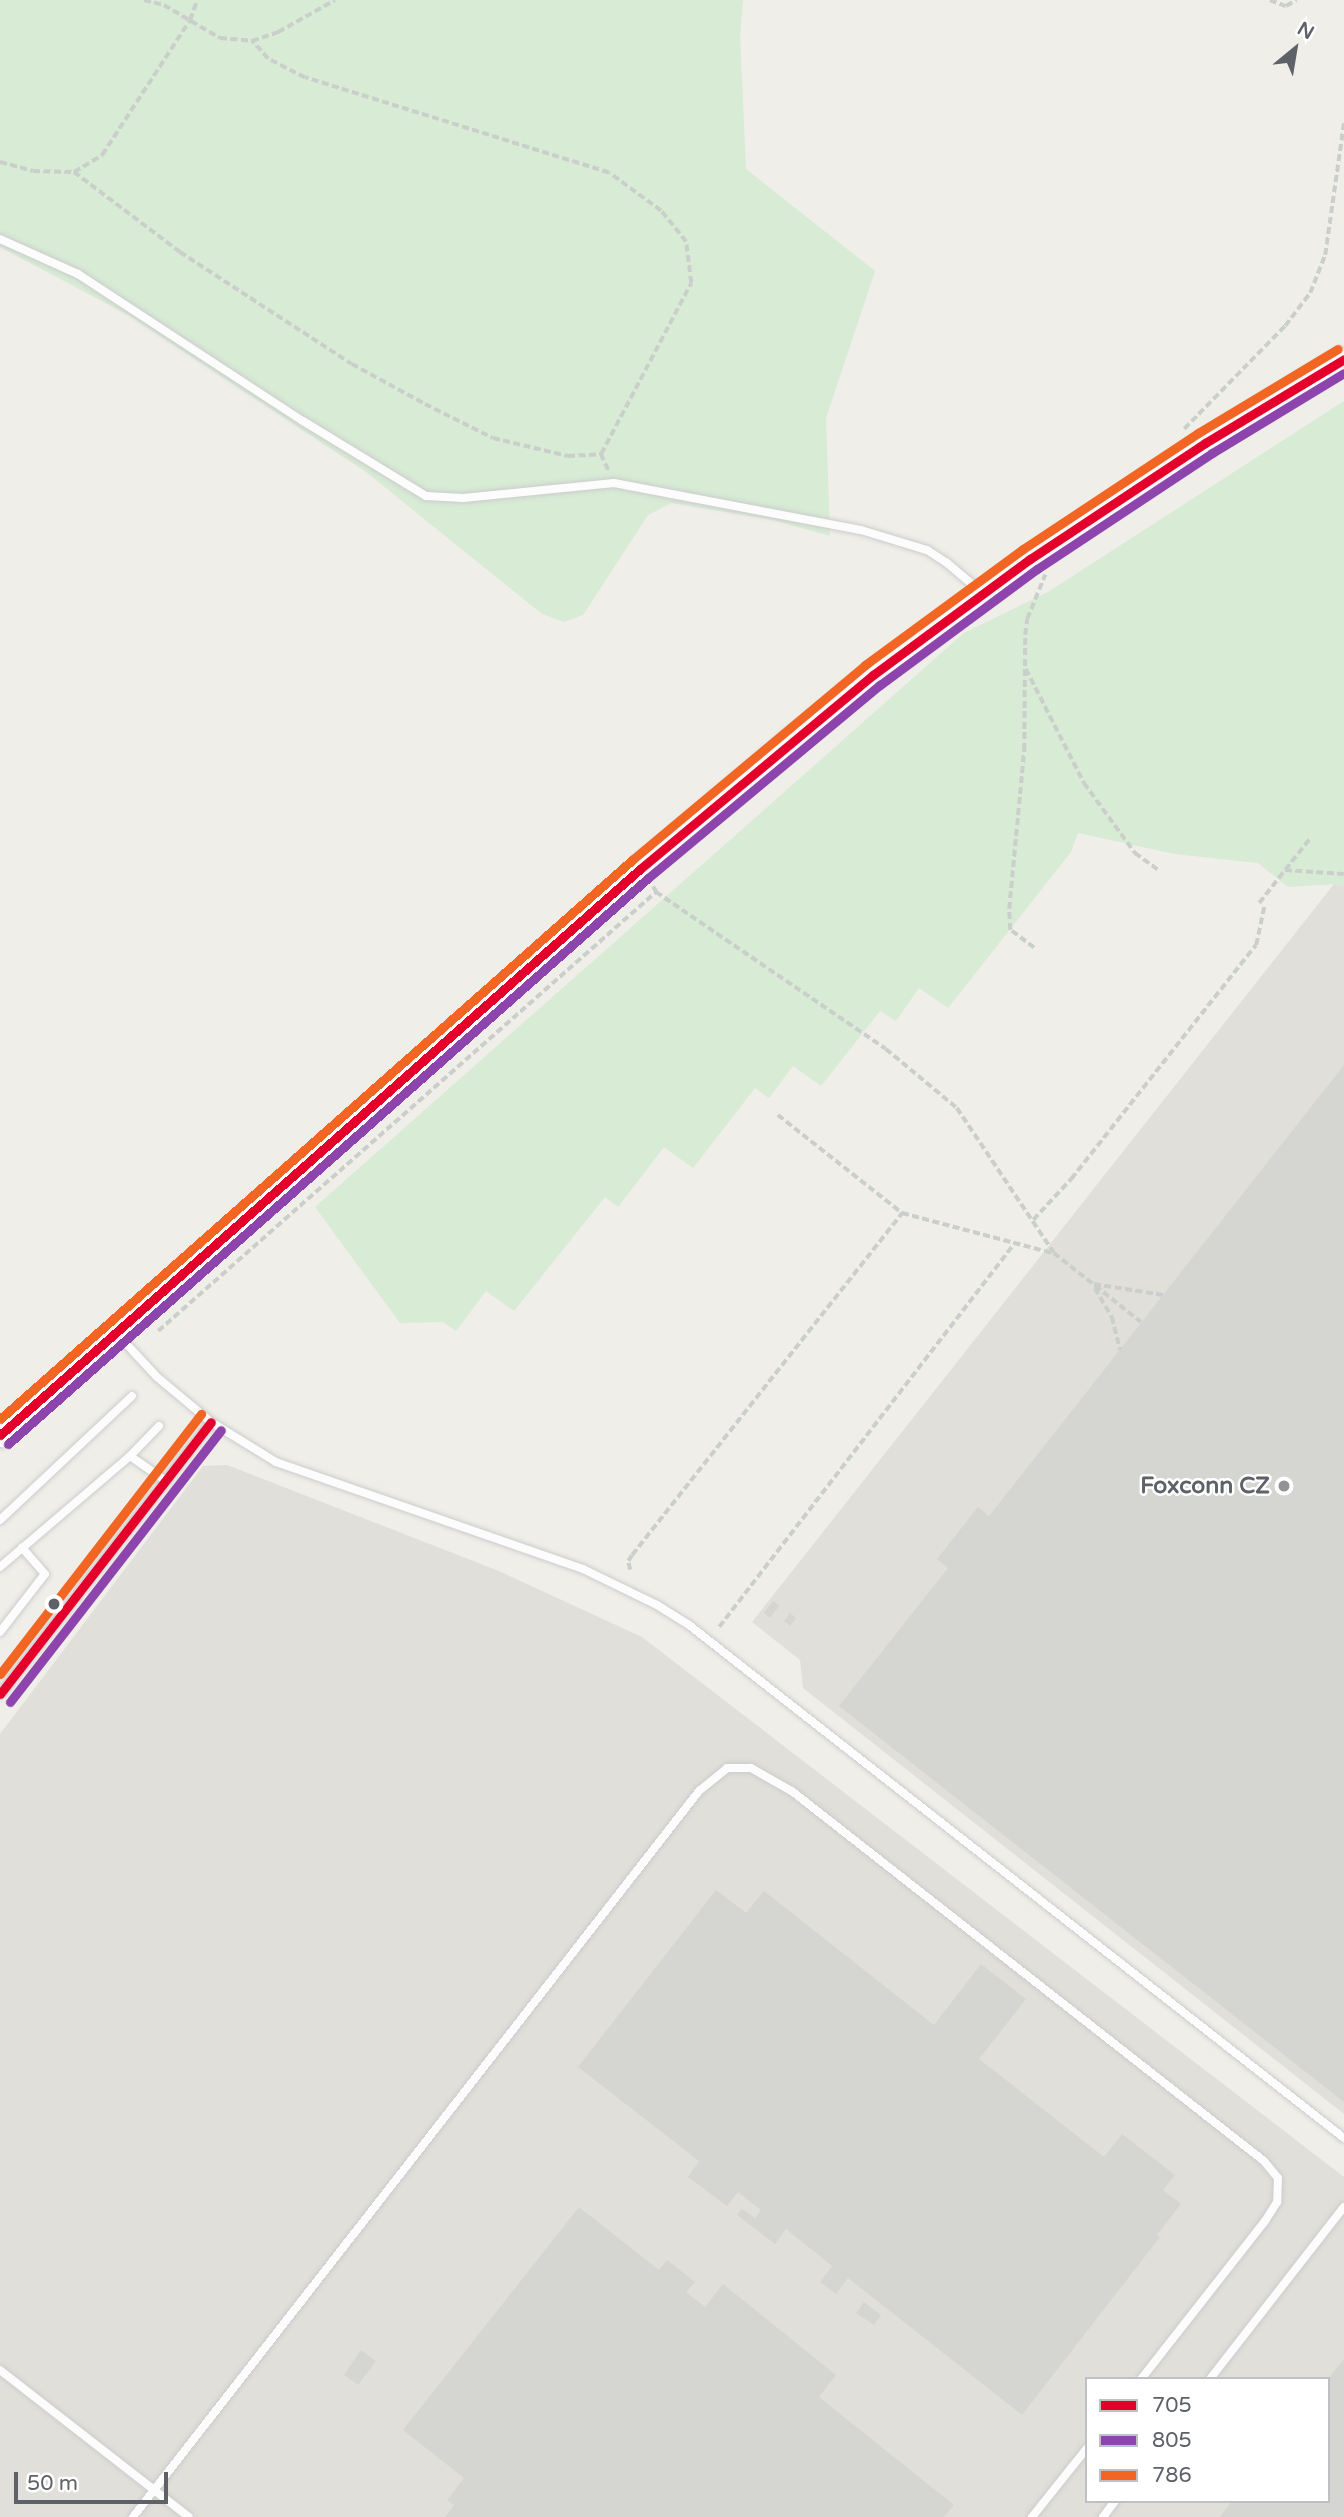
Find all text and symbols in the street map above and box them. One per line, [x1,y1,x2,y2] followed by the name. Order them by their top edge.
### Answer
[1260,14,1330,84] north arrow
[1293,17,1318,44] text: N
[1140,1472,1270,1500] place label: Foxconn CZ
[1276,1478,1292,1494] marker: Foxconn CZ
[47,1597,61,1611] unlabelled marker
[1085,2377,1330,2503] legend
[1152,2393,1192,2418] text: 705
[1152,2428,1192,2453] text: 805
[18,2458,172,2502] scale bar
[1152,2463,1192,2488] text: 786
[27,2471,78,2496] text: 50 m

